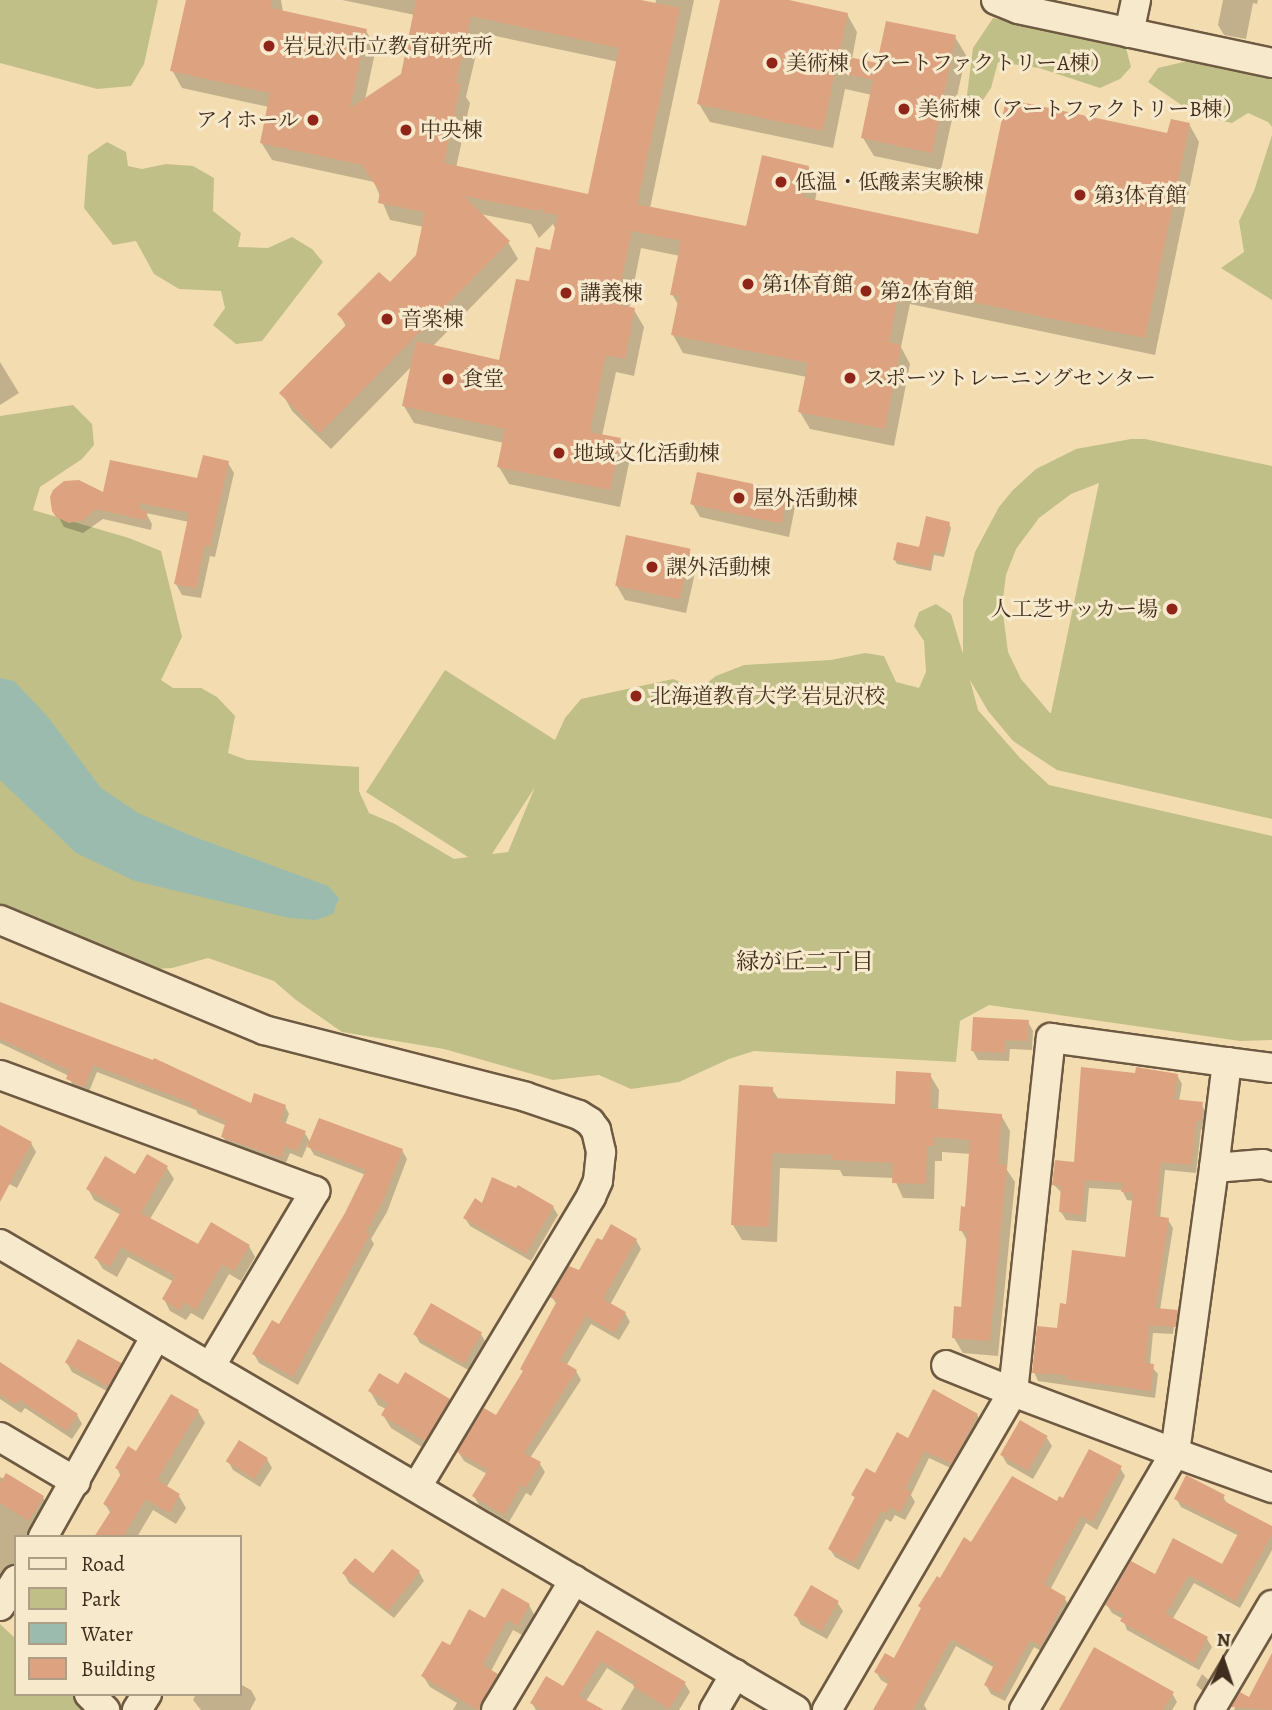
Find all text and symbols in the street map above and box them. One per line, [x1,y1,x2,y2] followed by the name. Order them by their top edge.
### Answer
[283,33,493,59] place label: 岩見沢市立教育研究所
[261,38,277,54] marker: 岩見沢市立教育研究所
[786,50,1113,76] place label: 美術棟（アートファクトリーA棟）
[764,55,780,71] marker: 美術棟（アートファクトリーA棟）
[918,96,1245,122] place label: 美術棟（アートファクトリーB棟）
[896,101,912,117] marker: 美術棟（アートファクトリーB棟）
[194,107,299,133] place label: アイホール
[305,112,321,128] marker: アイホール
[420,117,483,143] place label: 中央棟
[398,122,414,138] marker: 中央棟
[795,169,984,195] place label: 低温・低酸素実験棟
[773,174,789,190] marker: 低温・低酸素実験棟
[1094,182,1187,208] place label: 第3体育館
[1072,187,1088,203] marker: 第3体育館
[762,271,853,297] place label: 第1体育館
[740,276,756,292] marker: 第1体育館
[880,278,974,304] place label: 第2体育館
[580,280,643,306] place label: 講義棟
[858,283,874,299] marker: 第2体育館
[558,285,574,301] marker: 講義棟
[401,306,464,332] place label: 音楽棟
[379,311,395,327] marker: 音楽棟
[864,365,1158,391] place label: スポーツトレーニングセンター
[462,366,504,392] place label: 食堂
[842,370,858,386] marker: スポーツトレーニングセンター
[440,371,456,387] marker: 食堂
[573,440,720,466] place label: 地域文化活動棟
[551,445,567,461] marker: 地域文化活動棟
[753,485,858,511] place label: 屋外活動棟
[731,490,747,506] marker: 屋外活動棟
[666,554,771,580] place label: 課外活動棟
[644,559,660,575] marker: 課外活動棟
[990,596,1158,622] place label: 人工芝サッカー場
[1164,601,1180,617] marker: 人工芝サッカー場
[650,683,885,709] place label: 北海道教育大学 岩見沢校
[628,688,644,704] marker: 北海道教育大学 岩見沢校
[736,948,874,976] district label: 緑が丘二丁目
[14,1535,242,1696] legend
[81,1550,125,1578] text: Road
[81,1585,120,1613] text: Park
[81,1620,133,1648] text: Water
[1188,1626,1258,1696] north arrow
[1216,1627,1231,1653] text: N
[81,1655,155,1683] text: Building

